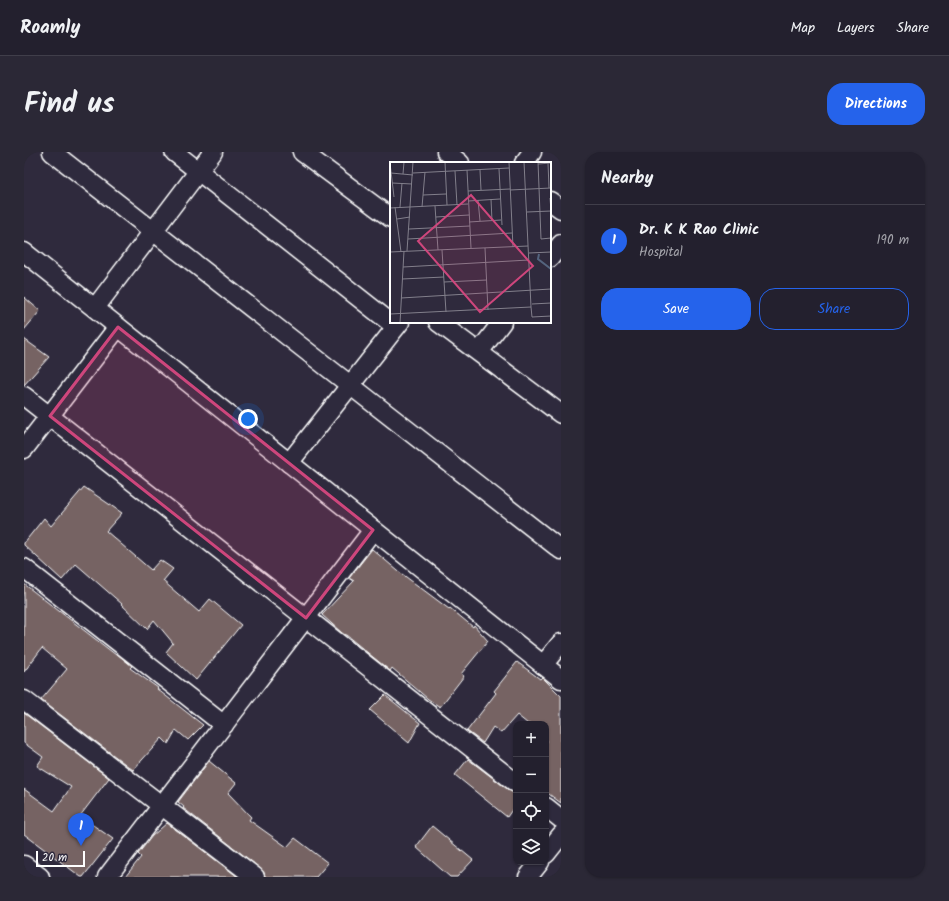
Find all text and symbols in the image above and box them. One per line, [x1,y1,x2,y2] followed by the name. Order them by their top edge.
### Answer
[20,13,80,43] text: Roamly
[791,17,815,39] text: Map
[837,17,875,39] text: Layers
[897,17,929,39] text: Share
[24,82,115,127] text: Find us
[827,83,925,125] button: Directions
[390,162,551,323] inset map
[601,165,653,192] text: Nearby
[639,218,759,242] text: Dr. K K Rao Clinic
[612,230,616,251] text: 1
[877,230,909,251] text: 190 m
[639,242,683,263] text: Hospital
[601,288,751,330] button: Save
[759,288,909,330] button: Share
[238,409,258,429] your location
[513,721,549,865] map controls
[513,721,549,757] button: +
[513,757,549,793] button: −
[513,793,549,829] button: locate
[68,813,94,846] pin: 1
[513,829,549,865] button: layers
[36,849,85,868] scale bar
[42,849,67,867] text: 20 m

